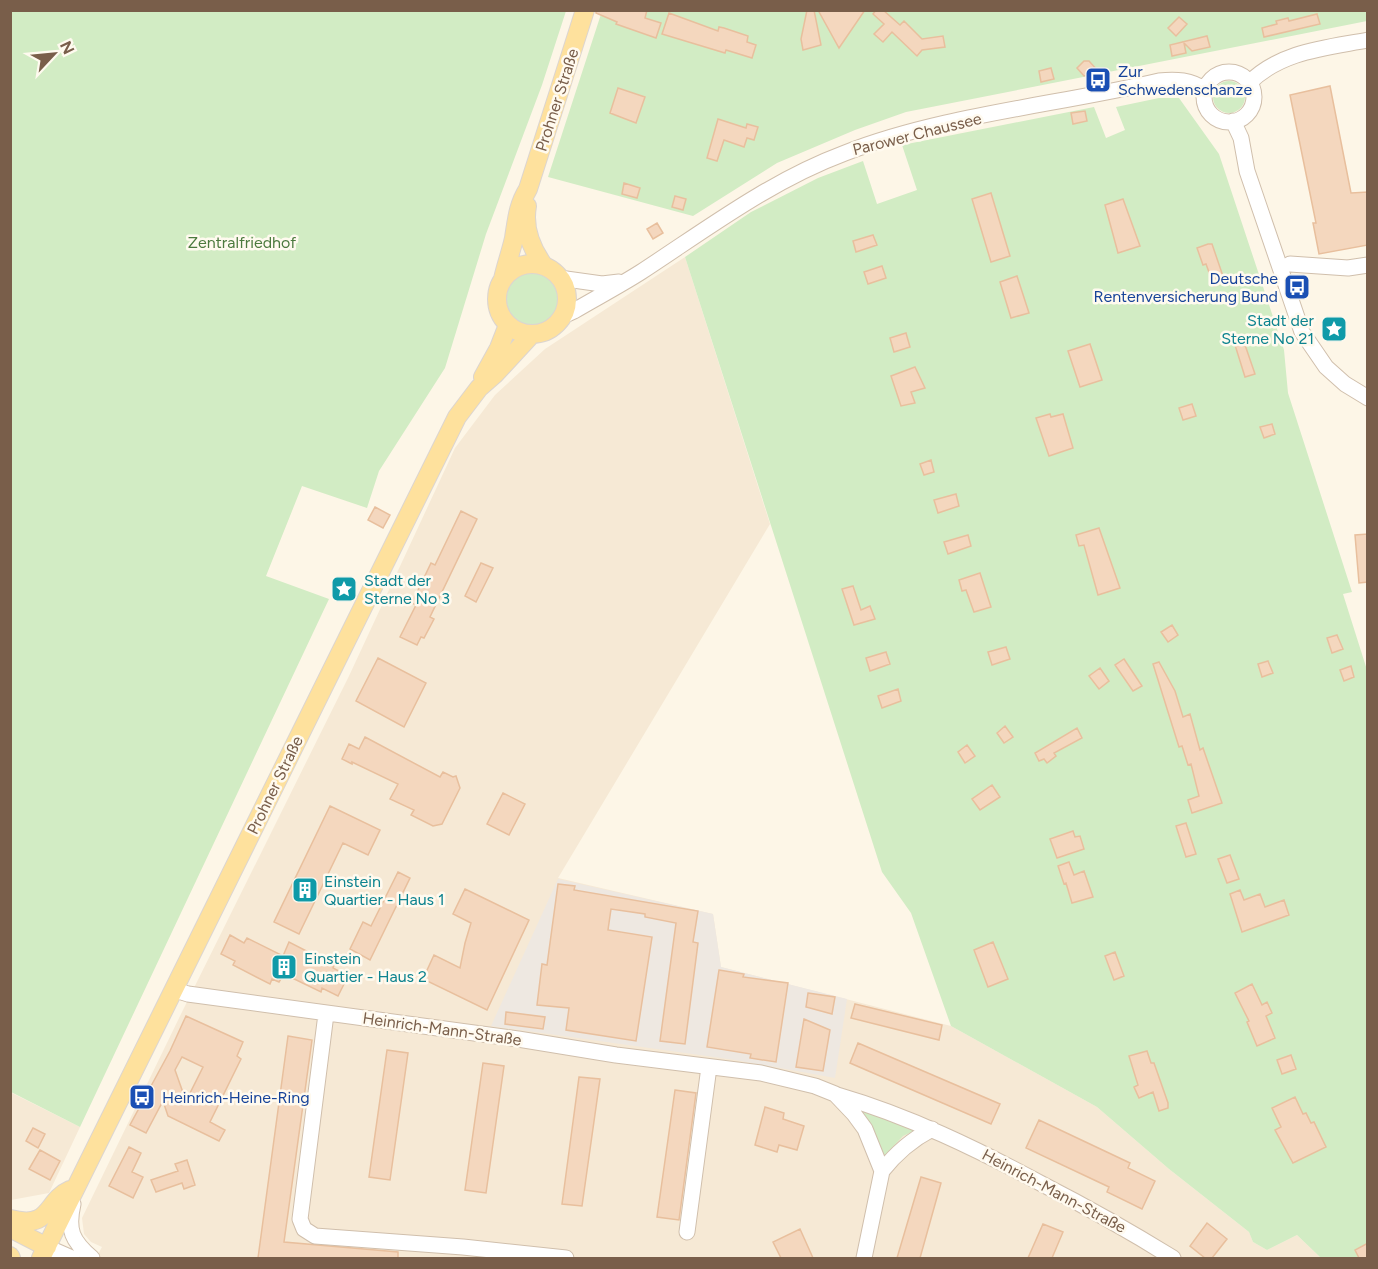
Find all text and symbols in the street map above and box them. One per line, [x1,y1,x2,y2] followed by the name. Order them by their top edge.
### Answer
[24,24,84,84] north arrow
[56,38,78,57] text: N
[531,46,583,154] street label: Prohner Straße
[1118,62,1252,99] place label: Zur Schwedenschanze
[1083,65,1113,95] bus stop icon: Zur Schwedenschanze
[851,109,984,159] street label: Parower Chaussee
[188,233,296,252] park label: Zentralfriedhof
[1093,269,1278,306] place label: Deutsche Rentenversicherung Bund
[1282,272,1312,302] bus stop icon: Deutsche Rentenversicherung Bund
[1221,311,1315,348] place label: Stadt der Sterne No 21
[1319,314,1349,344] place icon: Stadt der Sterne No 21
[364,571,450,608] place label: Stadt der Sterne No 3
[329,574,359,604] place icon: Stadt der Sterne No 3
[243,733,307,837] street label: Prohner Straße
[324,872,445,909] place label: Einstein Quartier - Haus 1
[290,875,320,905] building icon: Einstein Quartier - Haus 1
[304,949,427,986] place label: Einstein Quartier - Haus 2
[269,952,299,982] building icon: Einstein Quartier - Haus 2
[361,1008,523,1050] street label: Heinrich-Mann-Straße
[127,1082,157,1112] bus stop icon: Heinrich-Heine-Ring
[162,1088,310,1107] place label: Heinrich-Heine-Ring
[979,1145,1129,1237] street label: Heinrich-Mann-Straße

